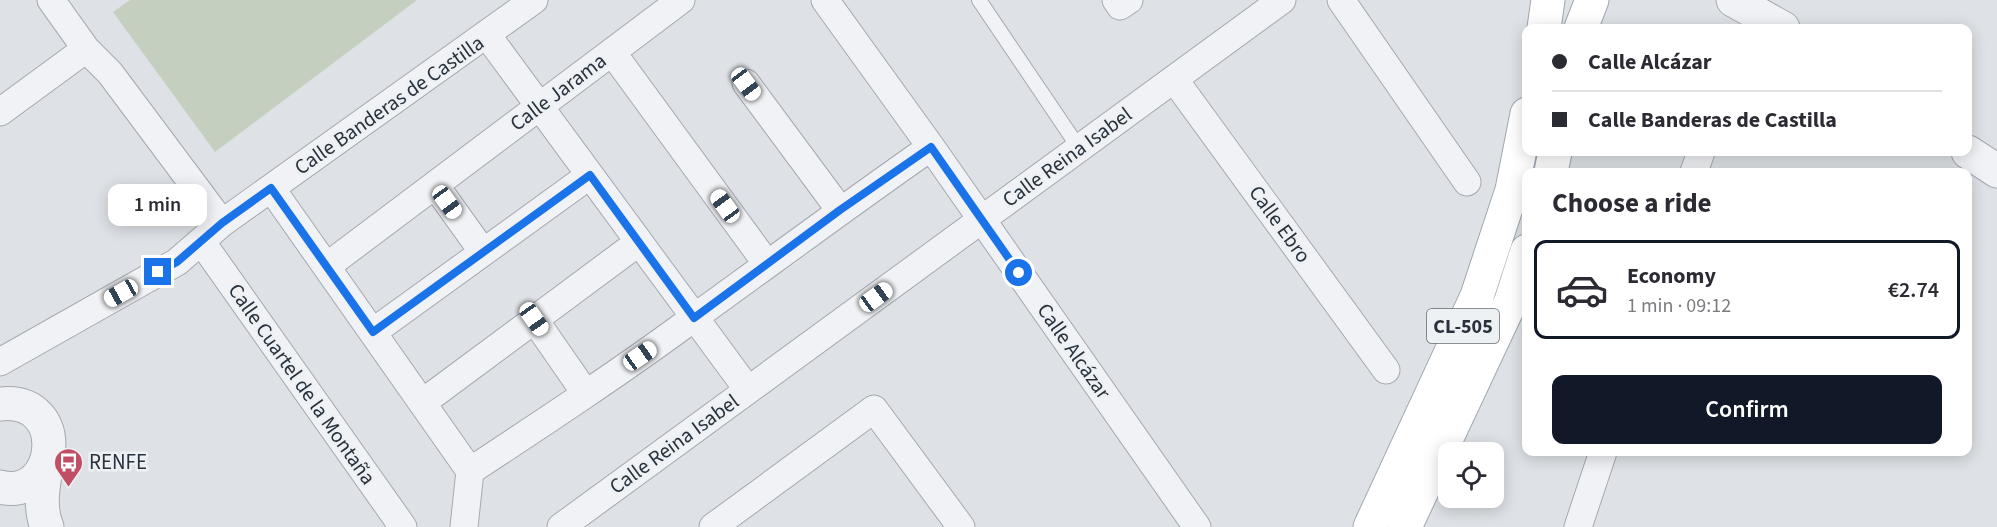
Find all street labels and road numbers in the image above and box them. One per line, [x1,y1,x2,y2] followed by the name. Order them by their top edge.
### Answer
[288,28,490,182] street label: Calle Banderas de Castilla
[503,46,613,138] street label: Calle Jarama
[996,100,1138,214] street label: Calle Reina Isabel
[1242,179,1318,269] street label: Calle Ebro
[221,277,383,491] street label: Calle Cuartel de la Montaña
[1030,297,1119,406] street label: Calle Alcázar
[1427,309,1499,343] road number: CL-505
[603,387,745,501] street label: Calle Reina Isabel

